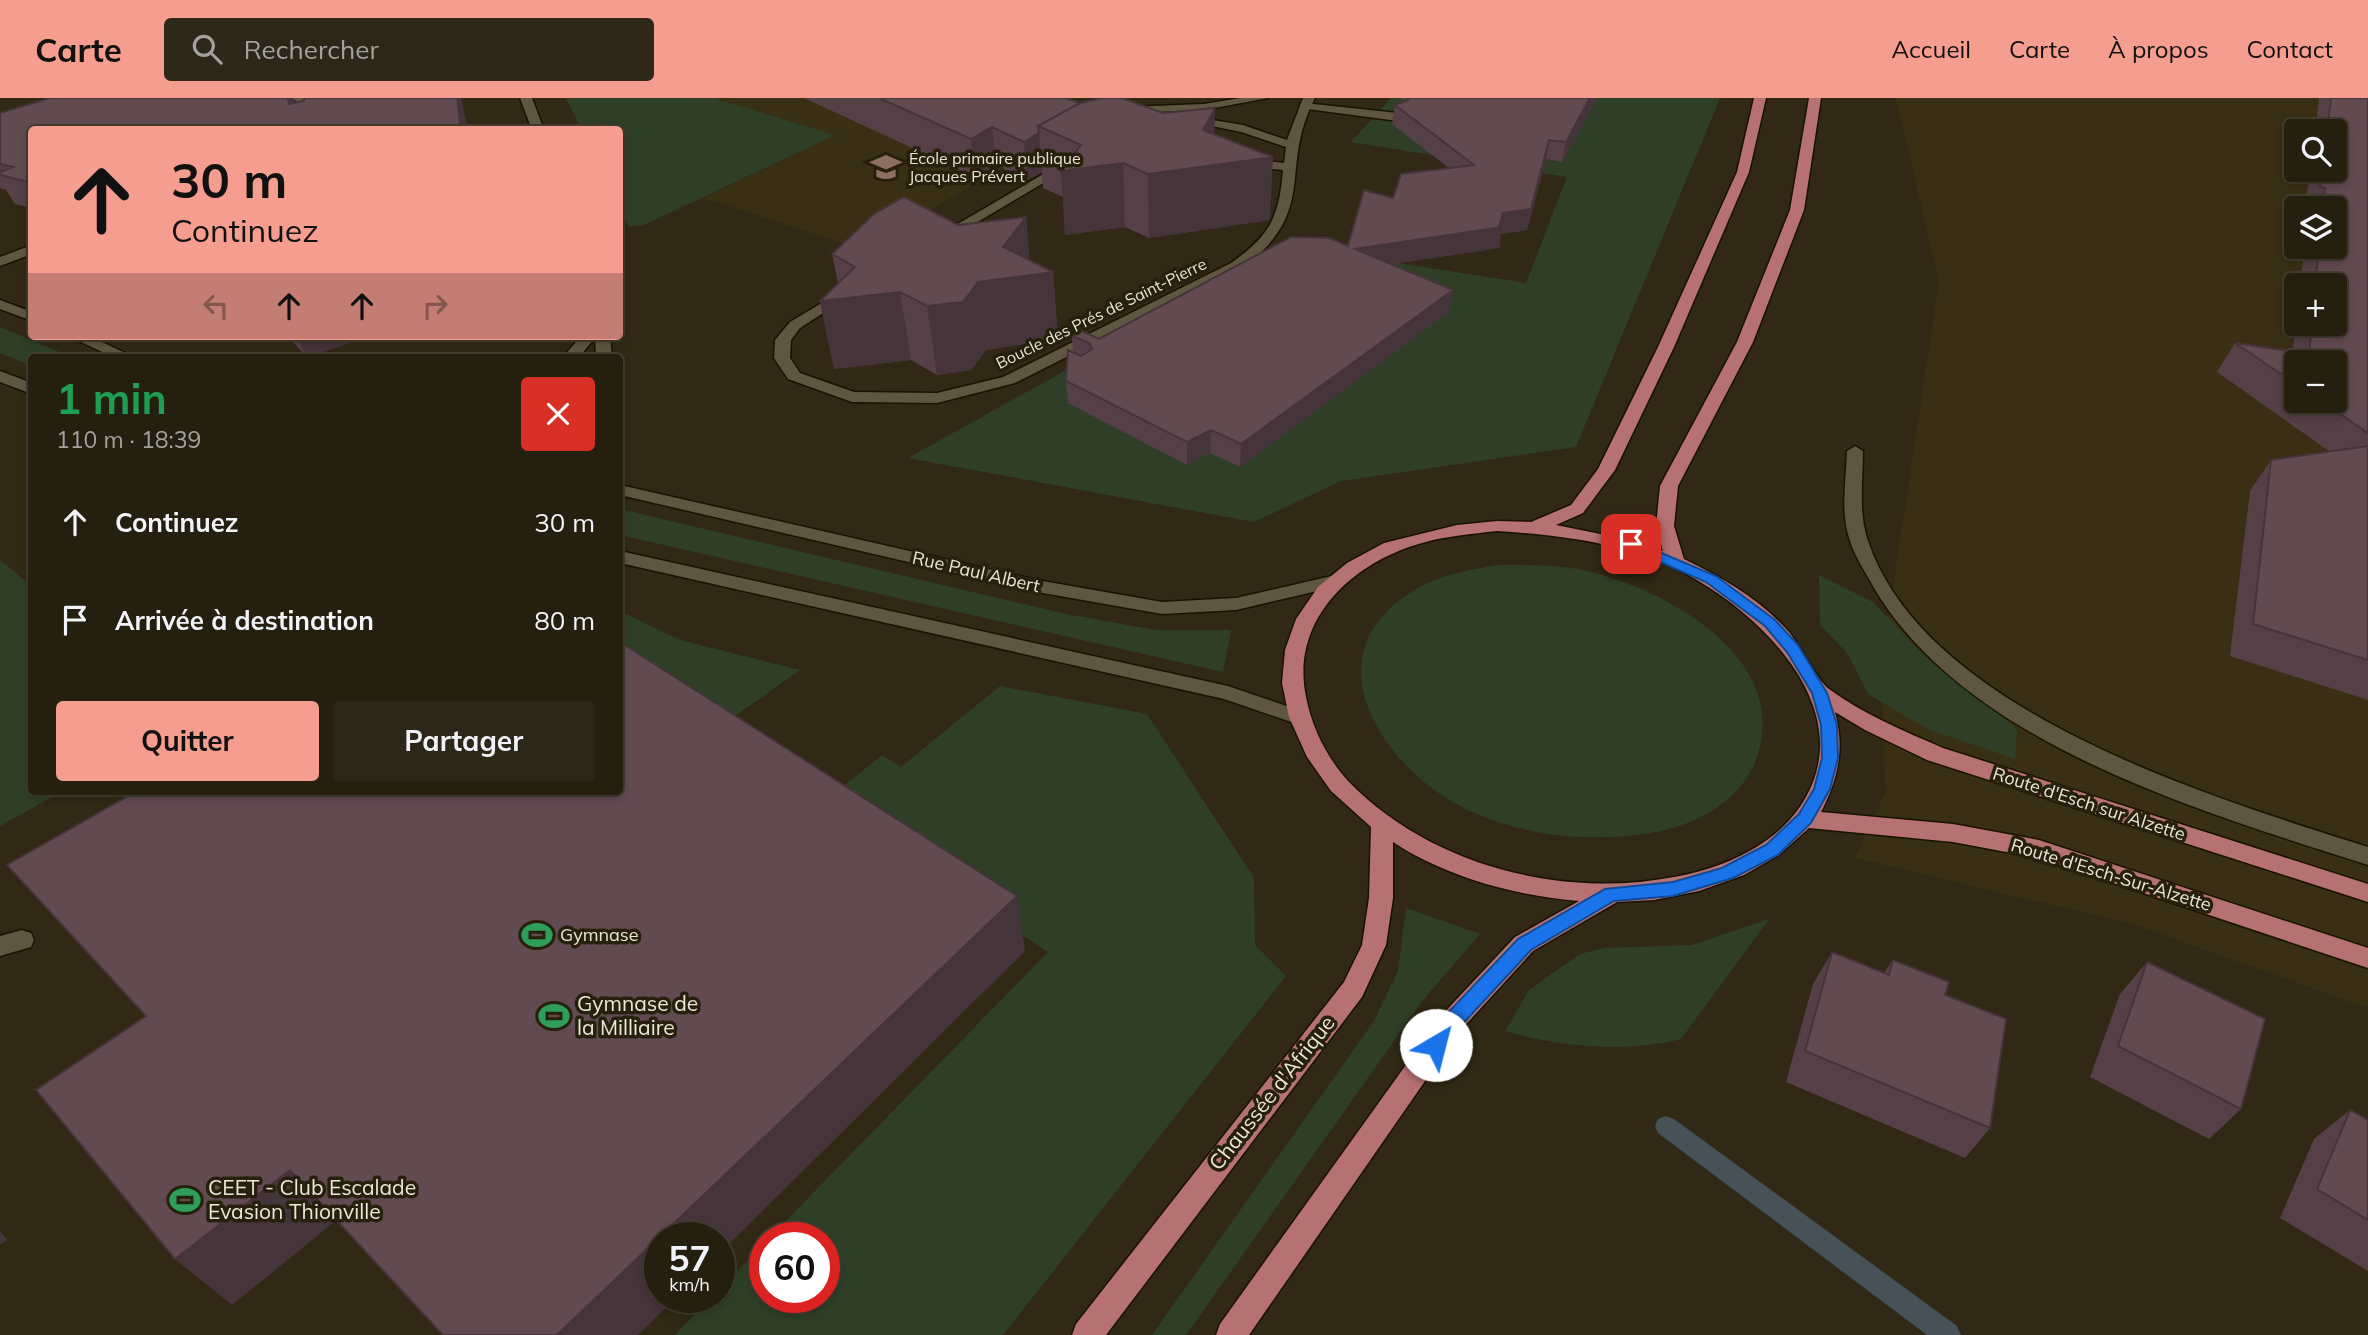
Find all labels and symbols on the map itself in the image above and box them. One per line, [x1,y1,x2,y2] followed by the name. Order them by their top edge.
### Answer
[909,148,1081,186] place label: École primaire publique Jacques Prévert
[869,150,903,184] school or university icon: École primaire publique Jacques Prévert
[992,253,1210,373] street label: Boucle des Prés de Saint-Pierre
[1601,514,1661,574] pin
[910,546,1042,597] street label: Rue Paul Albert
[1990,762,2188,846] street label: Route d'Esch sur Alzette
[2008,833,2214,916] street label: Route d'Esch-Sur-Alzette
[520,918,554,952] sports icon: Gymnase
[560,923,639,946] place label: Gymnase
[577,990,698,1040] place label: Gymnase de la Milliaire
[537,999,571,1033] sports icon: Gymnase de la Milliaire
[1399,1008,1473,1082] position arrow
[1203,1010,1340,1175] street label: Chaussée d'Afrique
[208,1174,416,1224] place label: CEET - Club Escalade Evasion Thionville
[168,1183,202,1217] sports icon: CEET - Club Escalade Evasion Thionville
[749,1222,840,1313] speed limit sign: 60

